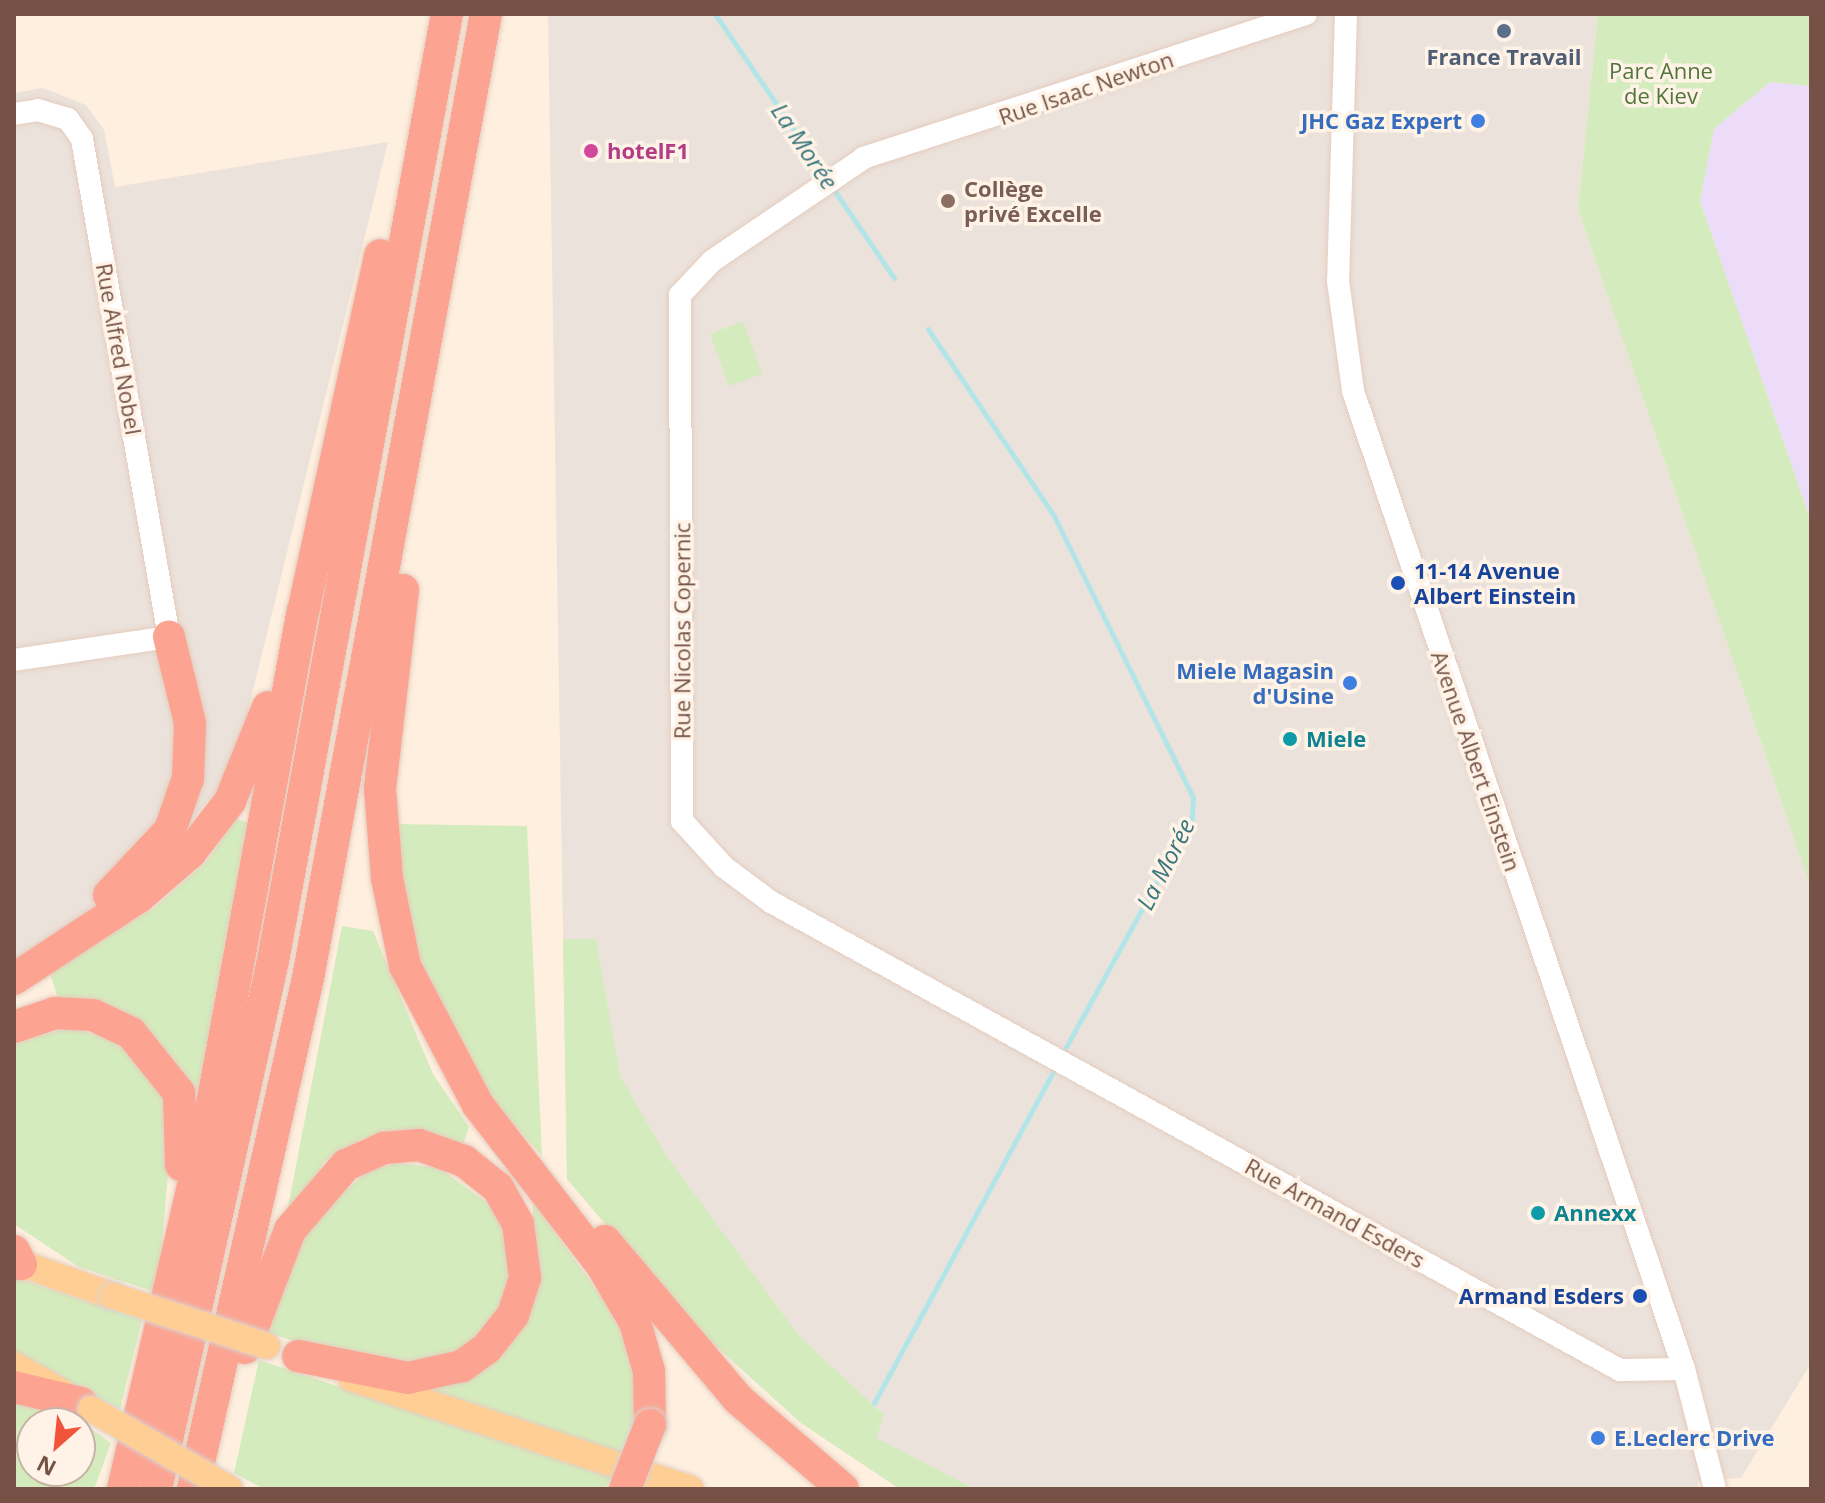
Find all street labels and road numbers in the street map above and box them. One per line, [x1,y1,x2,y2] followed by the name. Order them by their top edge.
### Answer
[995,46,1177,130] street label: Rue Isaac Newton
[91,261,147,437] street label: Rue Alfred Nobel
[669,523,695,739] street label: Rue Nicolas Copernic
[1426,647,1526,875] street label: Avenue Albert Einstein
[1241,1153,1429,1273] street label: Rue Armand Esders

